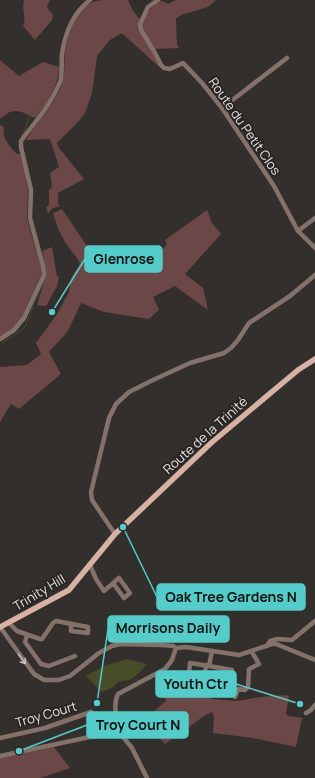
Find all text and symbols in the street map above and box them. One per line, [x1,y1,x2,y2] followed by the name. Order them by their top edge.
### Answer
[205,74,285,178] street label: Route du Petit Clos
[85,246,162,272] callout: Glenrose
[93,249,155,268] text: Glenrose
[159,392,251,478] street label: Route de la Trinité
[9,569,69,615] street label: Trinity Hill
[157,584,305,610] callout: Oak Tree Gardens N
[165,587,297,606] text: Oak Tree Gardens N
[108,616,229,642] callout: Morrisons Daily
[116,618,220,637] text: Morrisons Daily
[18,654,26,665] one-way arrow
[156,671,236,697] callout: Youth Ctr
[164,674,229,693] text: Youth Ctr
[13,697,79,731] street label: Troy Court
[87,712,188,738] callout: Troy Court N
[96,715,180,734] text: Troy Court N

